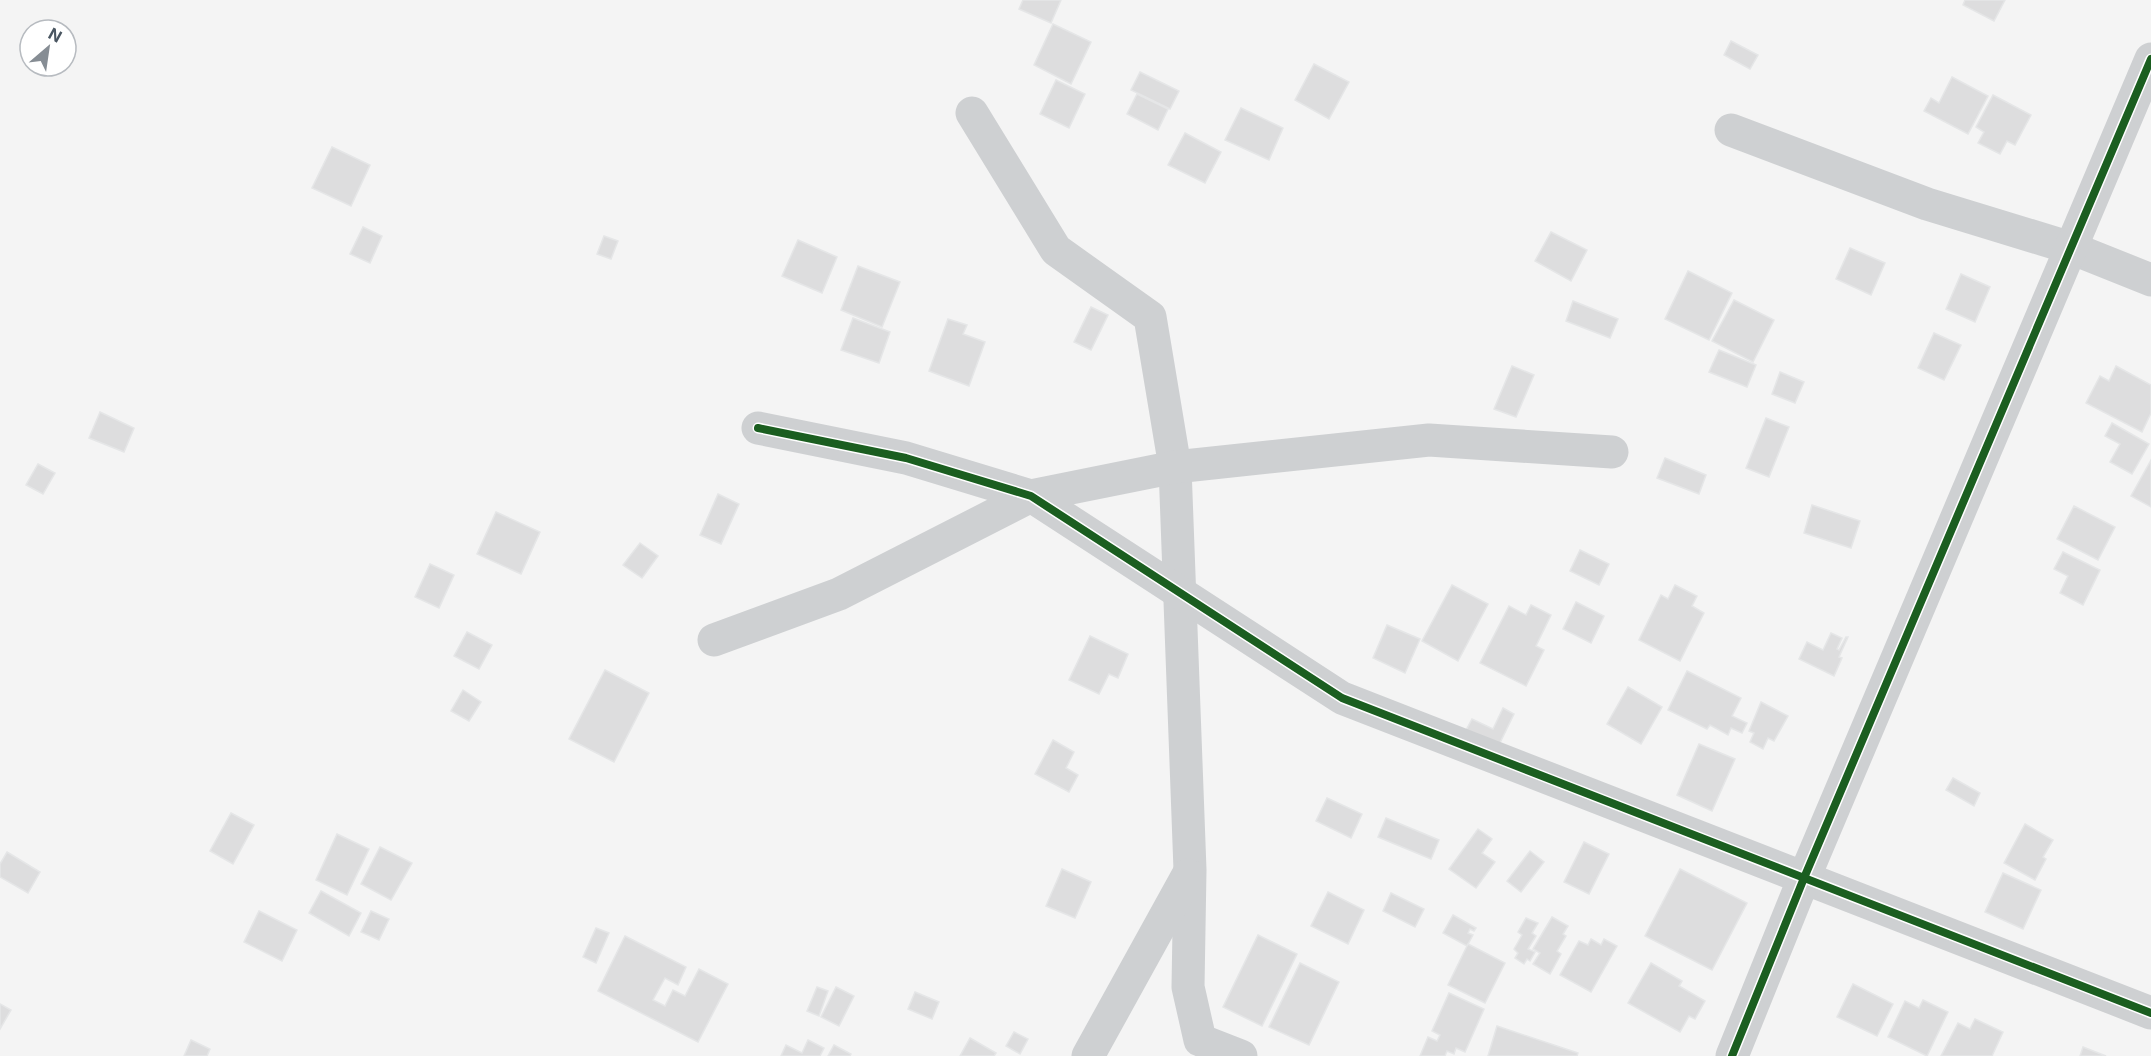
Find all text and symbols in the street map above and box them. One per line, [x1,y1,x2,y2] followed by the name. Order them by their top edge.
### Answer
[18,18,78,78] north arrow
[45,23,65,47] text: N

